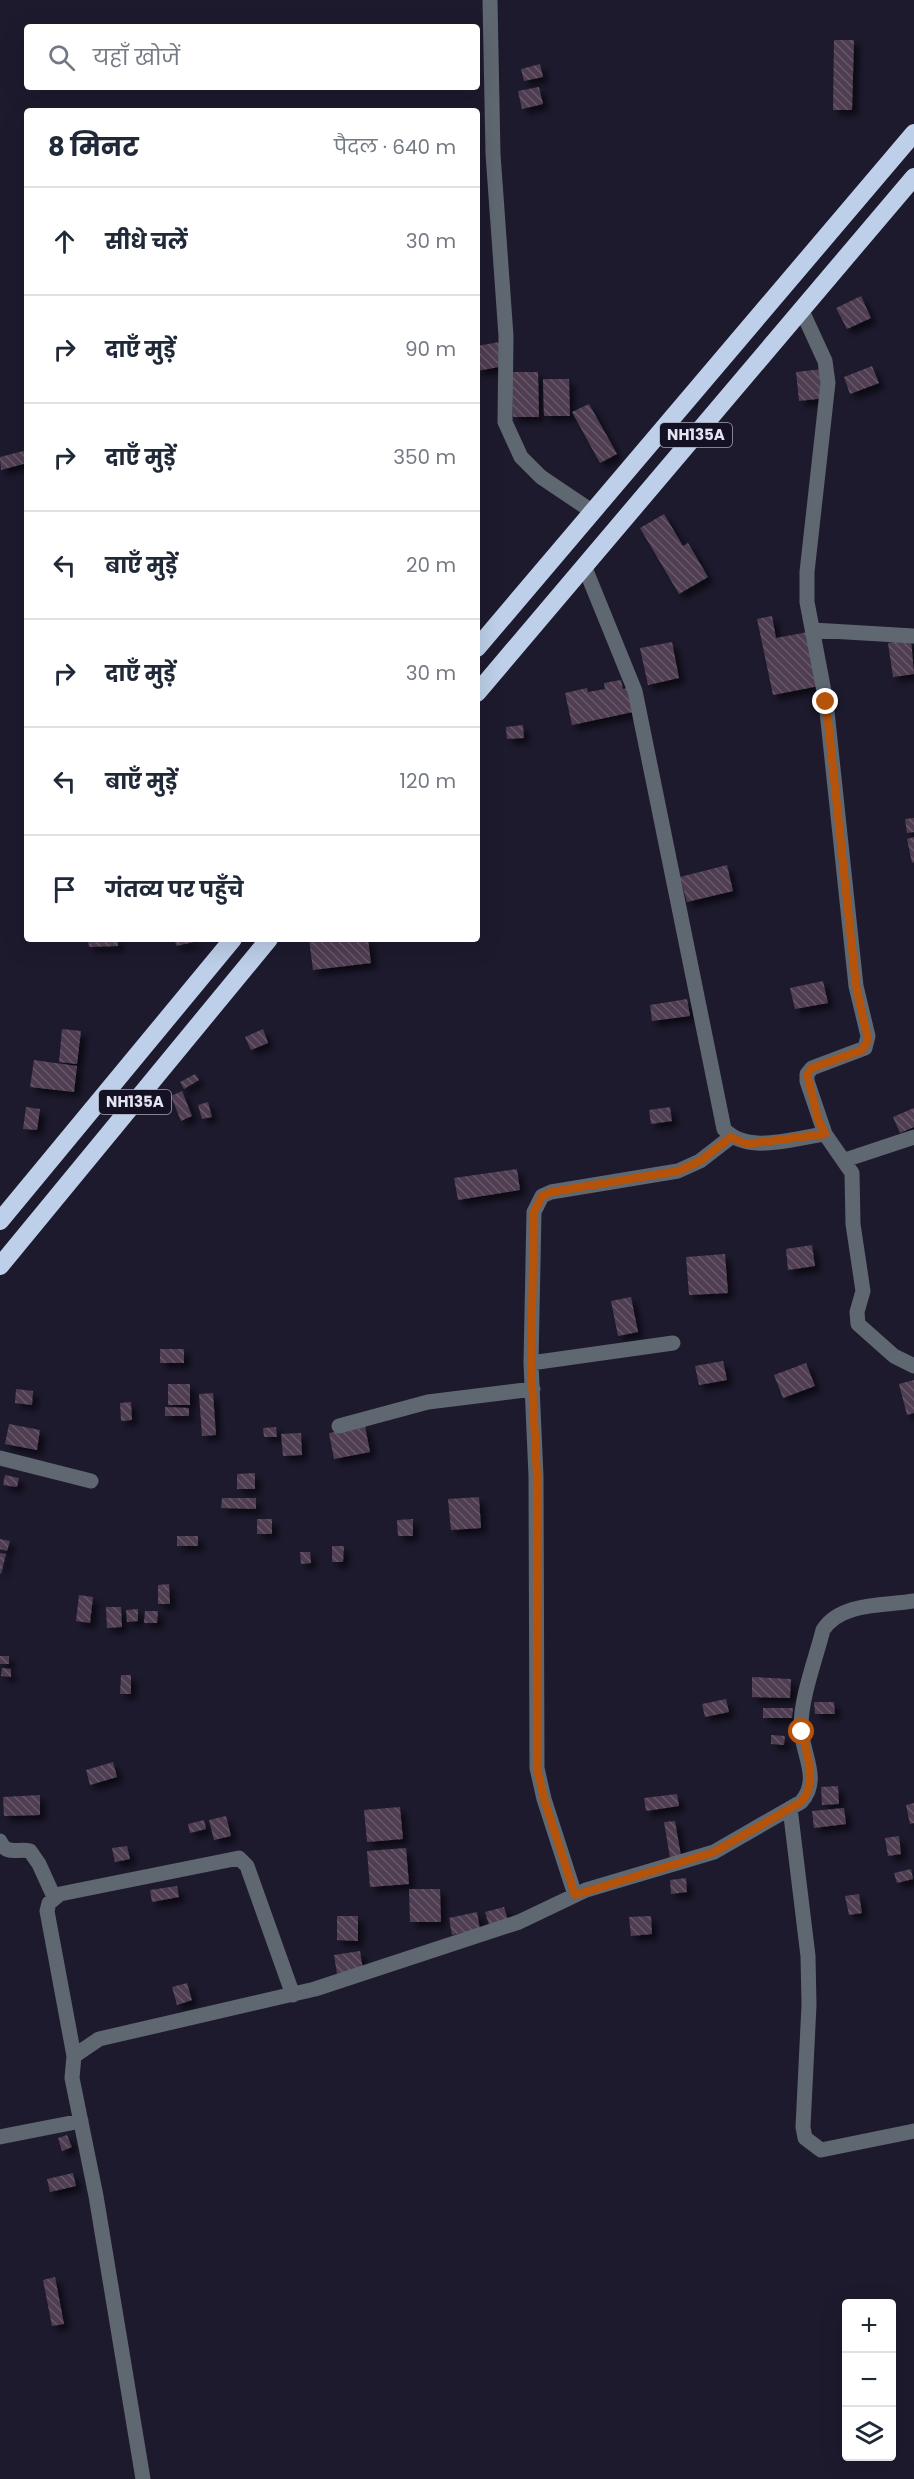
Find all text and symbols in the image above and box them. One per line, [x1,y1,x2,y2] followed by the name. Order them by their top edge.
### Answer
[24,24,480,90] search box
[45,41,78,74] icon: search
[93,42,180,73] text: यहाँ खोजें
[48,129,139,165] text: 8 मिनट
[334,133,456,161] text: पैदल · 640 m
[48,225,81,258] icon: ahead
[105,226,188,257] text: सीधे चलें
[406,227,456,255] text: 30 m
[48,333,81,366] icon: right
[105,334,176,365] text: दाएँ मुड़ें
[405,335,456,363] text: 90 m
[660,423,732,447] road number: NH135A
[48,441,81,474] icon: right
[105,442,176,473] text: दाएँ मुड़ें
[393,443,456,471] text: 350 m
[48,549,81,582] icon: left
[105,550,177,581] text: बाएँ मुड़ें
[406,551,456,579] text: 20 m
[48,657,81,690] icon: right
[105,658,176,689] text: दाएँ मुड़ें
[406,659,456,687] text: 30 m
[812,688,838,714] route end
[48,765,81,798] icon: left
[105,766,177,797] text: बाएँ मुड़ें
[400,767,456,795] text: 120 m
[48,873,81,906] icon: arrive
[105,874,244,905] text: गंतव्य पर पहुँचे
[99,1090,171,1114] road number: NH135A
[788,1718,814,1744] route start
[842,2299,896,2461] map controls
[842,2299,896,2353] button: +
[842,2353,896,2407] button: −
[842,2407,896,2461] button: layers

